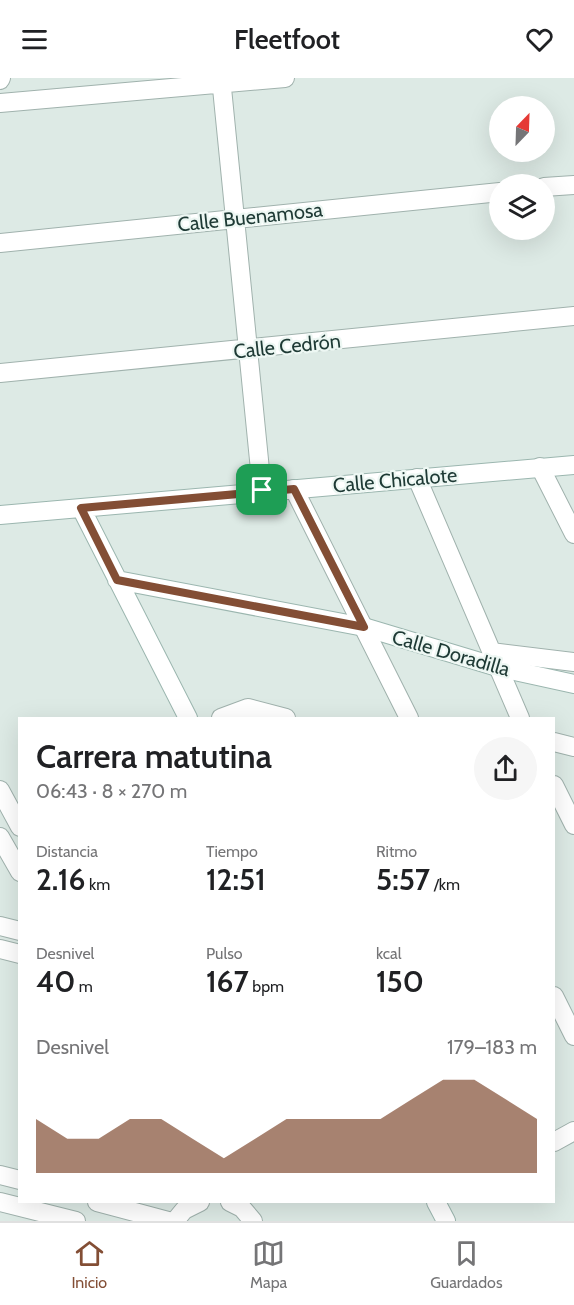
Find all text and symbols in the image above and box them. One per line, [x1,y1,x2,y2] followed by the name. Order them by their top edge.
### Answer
[18,23,51,56] icon: menu
[234,23,340,56] text: Fleetfoot
[523,23,556,56] icon: heart
[489,96,555,162] north arrow
[489,96,555,240] map controls
[489,174,555,240] button: layers
[176,197,324,237] street label: Calle Buenamosa
[232,328,342,364] street label: Calle Cedrón
[332,463,458,497] street label: Calle Chicalote
[236,464,287,515] pin
[245,473,278,506] icon: arrive
[389,625,513,681] street label: Calle Doradilla
[36,736,272,776] text: Carrera matutina
[474,737,537,800] button: share
[36,779,187,803] text: 06:43 · 8 × 270 m
[36,842,98,861] text: Distancia
[206,842,258,861] text: Tiempo
[376,842,417,861] text: Ritmo
[36,861,85,898] text: 2.16
[206,861,266,898] text: 12:51
[376,861,430,898] text: 5:57
[85,875,110,894] text: km
[430,875,460,894] text: /km
[36,944,94,963] text: Desnivel
[206,944,243,963] text: Pulso
[376,944,402,963] text: kcal
[36,963,75,1000] text: 40
[206,963,249,1000] text: 167
[376,963,424,1000] text: 150
[75,977,93,996] text: m
[249,977,284,996] text: bpm
[36,1035,109,1059] text: Desnivel
[447,1035,537,1059] text: 179–183 m
[71,1237,107,1292] tab: Inicio
[250,1237,287,1292] tab: Mapa
[430,1237,503,1292] tab: Guardados

